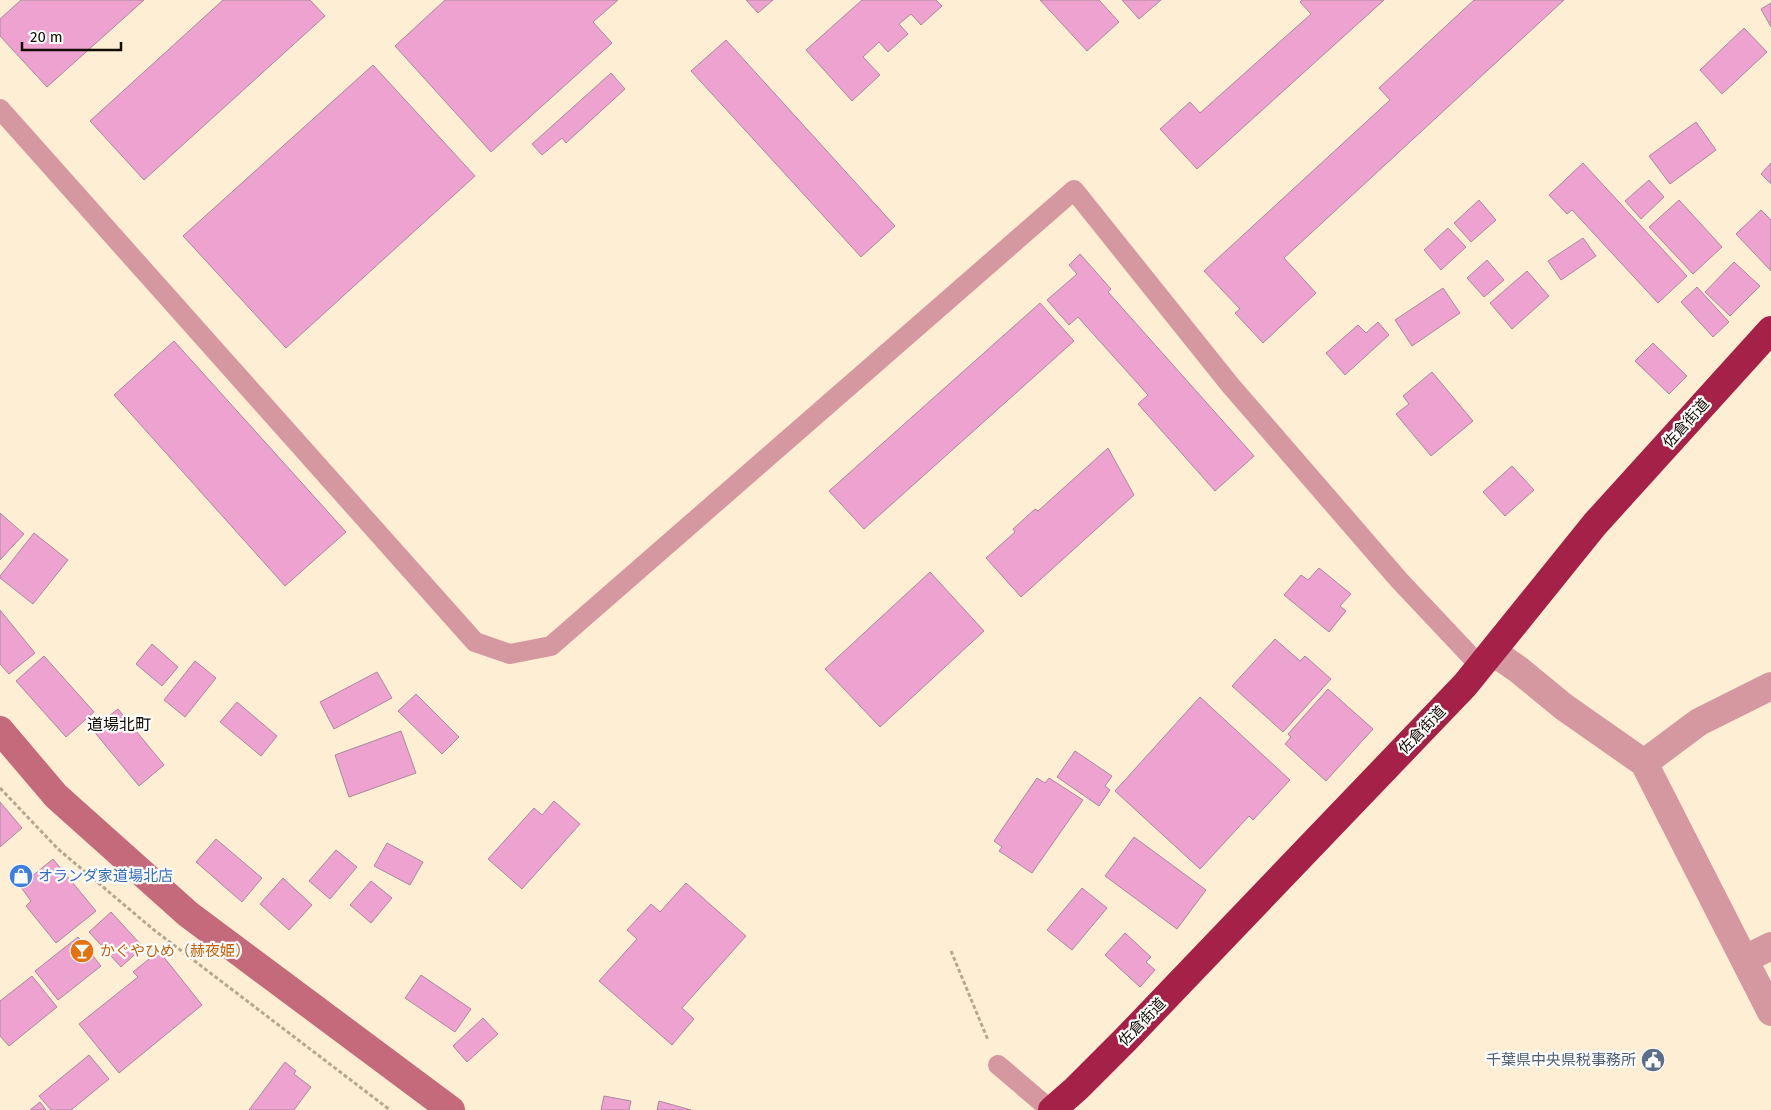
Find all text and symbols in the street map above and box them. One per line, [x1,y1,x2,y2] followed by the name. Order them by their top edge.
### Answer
[22,20,121,52] scale bar
[30,28,63,46] text: 20 m
[1659,395,1713,451] street label: 佐倉街道
[1395,702,1449,758] street label: 佐倉街道
[87,715,151,734] district label: 道場北町
[8,863,34,889] shop icon: オランダ家道場北店
[38,867,173,885] place label: オランダ家道場北店
[69,938,95,964] bar icon: かぐやひめ（赫夜姫）
[100,942,250,960] place label: かぐやひめ（赫夜姫）
[1115,994,1169,1050] street label: 佐倉街道
[1640,1047,1666,1073] public building icon: 千葉県中央県税事務所
[1486,1051,1636,1069] place label: 千葉県中央県税事務所

